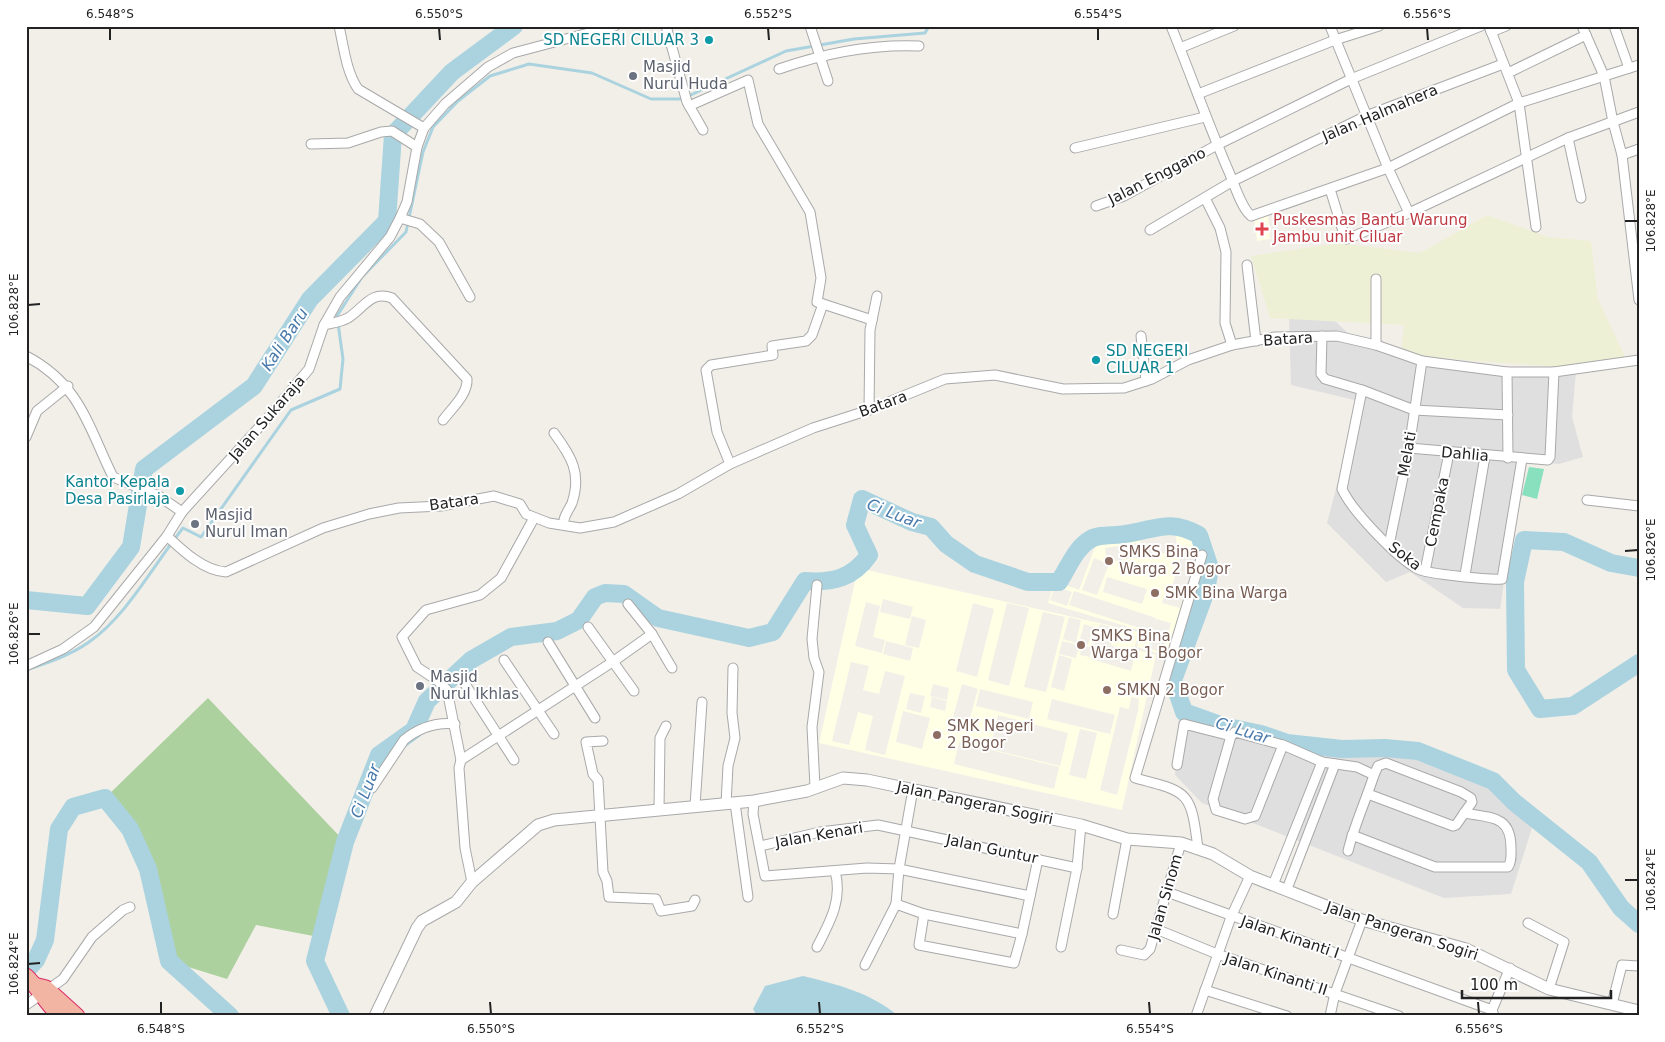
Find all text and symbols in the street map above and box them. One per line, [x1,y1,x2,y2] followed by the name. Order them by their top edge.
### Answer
[86,7,134,21] text: 6.548°S
[415,7,463,21] text: 6.550°S
[744,7,792,21] text: 6.552°S
[1074,7,1122,21] text: 6.554°S
[1403,7,1451,21] text: 6.556°S
[543,31,699,49] place label: SD NEGERI CILUAR 3
[703,34,715,46] marker: SD NEGERI CILUAR 3
[643,58,728,93] place label: Masjid Nurul Huda
[627,70,639,82] marker: Masjid Nurul Huda
[1319,81,1440,146] street label: Jalan Halmahera
[1104,144,1209,209] street label: Jalan Enggano
[1644,189,1658,253] text: 106.828°E
[1272,211,1468,246] place label: Puskesmas Bantu Warung Jambu unit Ciluar
[1255,222,1269,236] marker: Puskesmas Bantu Warung Jambu unit Ciluar
[7,273,21,337] text: 106.828°E
[257,304,312,374] water label: Kali Baru
[1262,328,1314,350] street label: Batara
[1106,342,1189,377] place label: SD NEGERI CILUAR 1
[1090,354,1102,366] marker: SD NEGERI CILUAR 1
[225,372,309,465] street label: Jalan Sukaraja
[856,387,910,421] street label: Batara
[1394,430,1420,478] street label: Melati
[1440,443,1490,465] street label: Dahlia
[65,473,170,508] place label: Kantor Kepala Desa Pasirlaja
[1421,476,1453,548] street label: Cempaka
[174,485,186,497] marker: Kantor Kepala Desa Pasirlaja
[428,490,480,514] street label: Batara
[864,495,925,533] water label: Ci Luar
[205,506,288,541] place label: Masjid Nurul Iman
[189,518,201,530] marker: Masjid Nurul Iman
[1644,518,1658,582] text: 106.826°E
[1385,538,1425,574] street label: Soka
[1119,543,1231,578] place label: SMKS Bina Warga 2 Bogor
[1103,555,1115,567] marker: SMKS Bina Warga 2 Bogor
[1165,584,1288,602] place label: SMK Bina Warga
[1149,587,1161,599] marker: SMK Bina Warga
[7,602,21,666] text: 106.826°E
[1091,627,1203,662] place label: SMKS Bina Warga 1 Bogor
[1075,639,1087,651] marker: SMKS Bina Warga 1 Bogor
[430,668,519,703] place label: Masjid Nurul Ikhlas
[414,680,426,692] marker: Masjid Nurul Ikhlas
[1117,681,1225,699] place label: SMKN 2 Bogor
[1101,684,1113,696] marker: SMKN 2 Bogor
[1213,713,1274,748] water label: Ci Luar
[947,717,1034,752] place label: SMK Negeri 2 Bogor
[931,729,943,741] marker: SMK Negeri 2 Bogor
[347,760,385,821] water label: Ci Luar
[894,777,1055,828] street label: Jalan Pangeran Sogiri
[773,818,864,852] street label: Jalan Kenari
[943,830,1040,868] street label: Jalan Guntur
[1644,848,1658,912] text: 106.824°E
[1144,852,1186,943] street label: Jalan Sinom
[1322,897,1481,964] street label: Jalan Pangeran Sogiri
[1238,911,1341,962] street label: Jalan Kinanti I
[7,932,21,996] text: 106.824°E
[1221,949,1330,999] street label: Jalan Kinanti II
[1462,967,1611,999] scale bar
[1470,976,1518,994] text: 100 m
[137,1022,185,1036] text: 6.548°S
[467,1022,515,1036] text: 6.550°S
[796,1022,844,1036] text: 6.552°S
[1126,1022,1174,1036] text: 6.554°S
[1455,1022,1503,1036] text: 6.556°S

